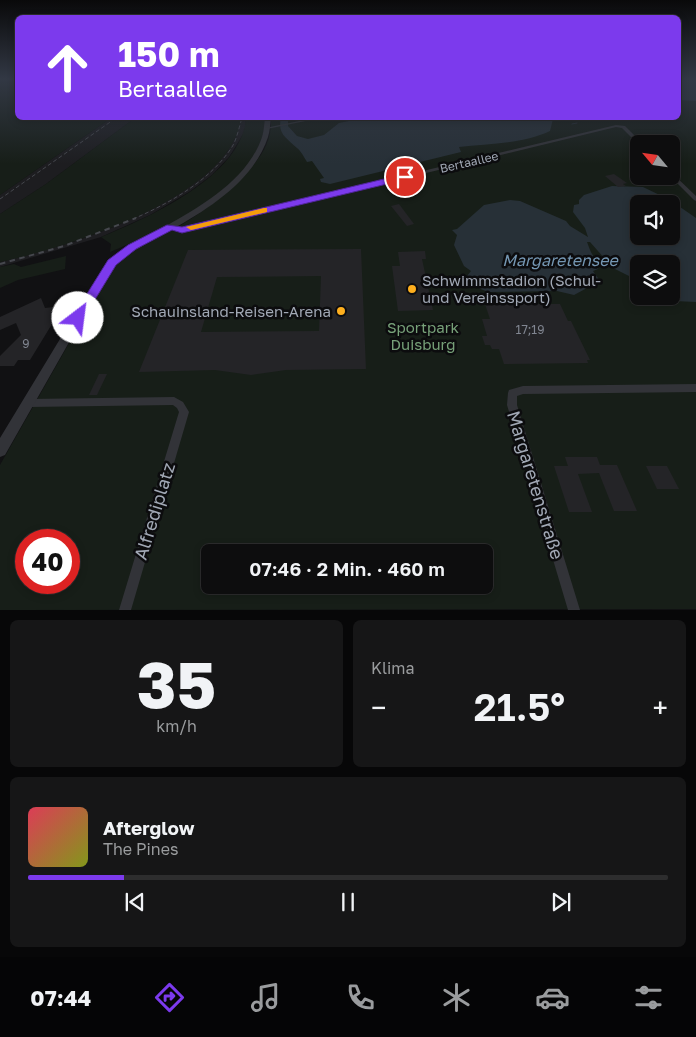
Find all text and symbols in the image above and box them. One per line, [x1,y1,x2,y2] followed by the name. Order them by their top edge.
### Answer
[118,33,220,75] text: 150 m
[35,35,100,100] icon: ahead
[118,75,228,102] text: Bertaallee
[630,135,680,185] north arrow
[630,135,680,305] map controls
[438,148,500,176] street label: Bertaallee
[384,156,426,198] pin
[391,163,419,191] icon: arrive
[630,195,680,245] button: sound
[502,250,620,270] water label: Margaretensee
[630,255,680,305] button: layers
[422,271,601,306] place label: Schwimmstadion (Schul- und Vereinssport)
[406,283,418,295] marker: Schwimmstadion (Schul- und Vereinssport)
[51,291,103,343] position arrow
[131,302,331,320] place label: Schauinsland-Reisen-Arena
[335,305,347,317] marker: Schauinsland-Reisen-Arena
[387,318,460,353] park label: Sportpark Duisburg
[516,322,544,337] house number: 17;19
[22,336,30,351] house number: 9
[503,408,569,562] street label: Margaretenstraße
[129,460,179,562] street label: Alfrediplatz
[15,529,80,594] speed limit sign: 40
[249,557,445,580] text: 07:46 · 2 Min. · 460 m
[137,644,216,722] text: 35
[371,658,415,678] text: Klima
[474,684,565,729] text: 21.5°
[371,691,386,724] text: −
[653,691,668,724] text: +
[156,716,197,736] text: km/h
[103,816,194,839] text: Afterglow
[103,839,178,859] text: The Pines
[121,888,149,916] icon: previous
[334,888,362,916] icon: pause
[547,888,575,916] icon: next
[152,980,187,1015] icon: directions
[248,980,283,1015] icon: music
[343,980,378,1015] icon: phone
[439,980,474,1015] icon: climate
[535,980,570,1015] icon: car
[631,980,666,1015] icon: filters
[30,984,91,1011] text: 07:44

